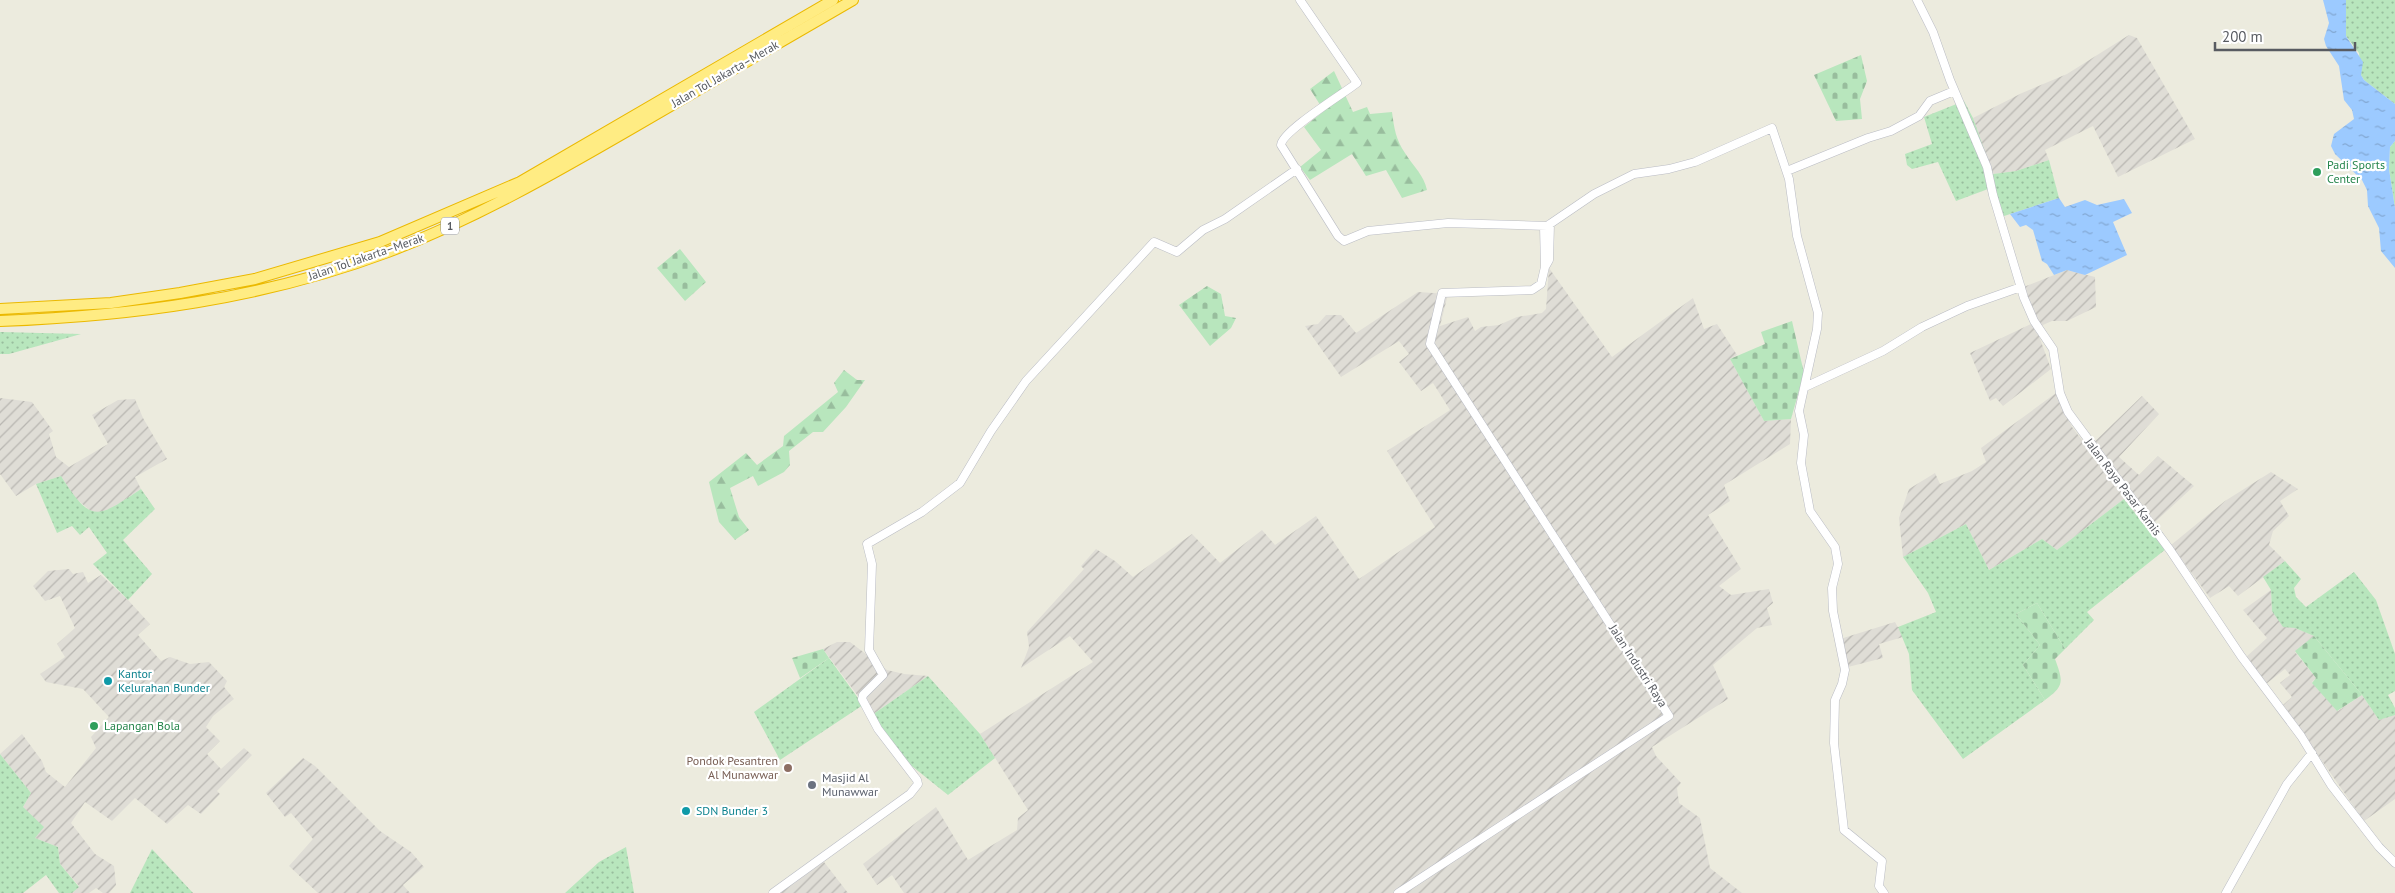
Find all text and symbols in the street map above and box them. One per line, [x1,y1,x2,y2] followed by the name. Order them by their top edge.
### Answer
[2215,20,2355,52] scale bar
[2222,27,2263,46] text: 200 m
[668,37,781,111] street label: Jalan Tol Jakarta–Merak
[2327,157,2385,186] place label: Padi Sports Center
[2311,166,2323,178] marker: Padi Sports Center
[441,218,459,235] road number: 1
[305,230,426,284] street label: Jalan Tol Jakarta–Merak
[2081,434,2165,538] street label: Jalan Raya Pasar Kamis
[1605,621,1671,710] street label: Jalan Industri Raya
[118,666,210,695] place label: Kantor Kelurahan Bunder
[102,675,114,687] marker: Kantor Kelurahan Bunder
[104,718,180,733] place label: Lapangan Bola
[88,720,100,732] marker: Lapangan Bola
[686,753,778,782] place label: Pondok Pesantren Al Munawwar
[782,762,794,774] marker: Pondok Pesantren Al Munawwar
[822,770,878,799] place label: Masjid Al Munawwar
[806,779,818,791] marker: Masjid Al Munawwar
[696,803,768,818] place label: SDN Bunder 3
[680,805,692,817] marker: SDN Bunder 3

